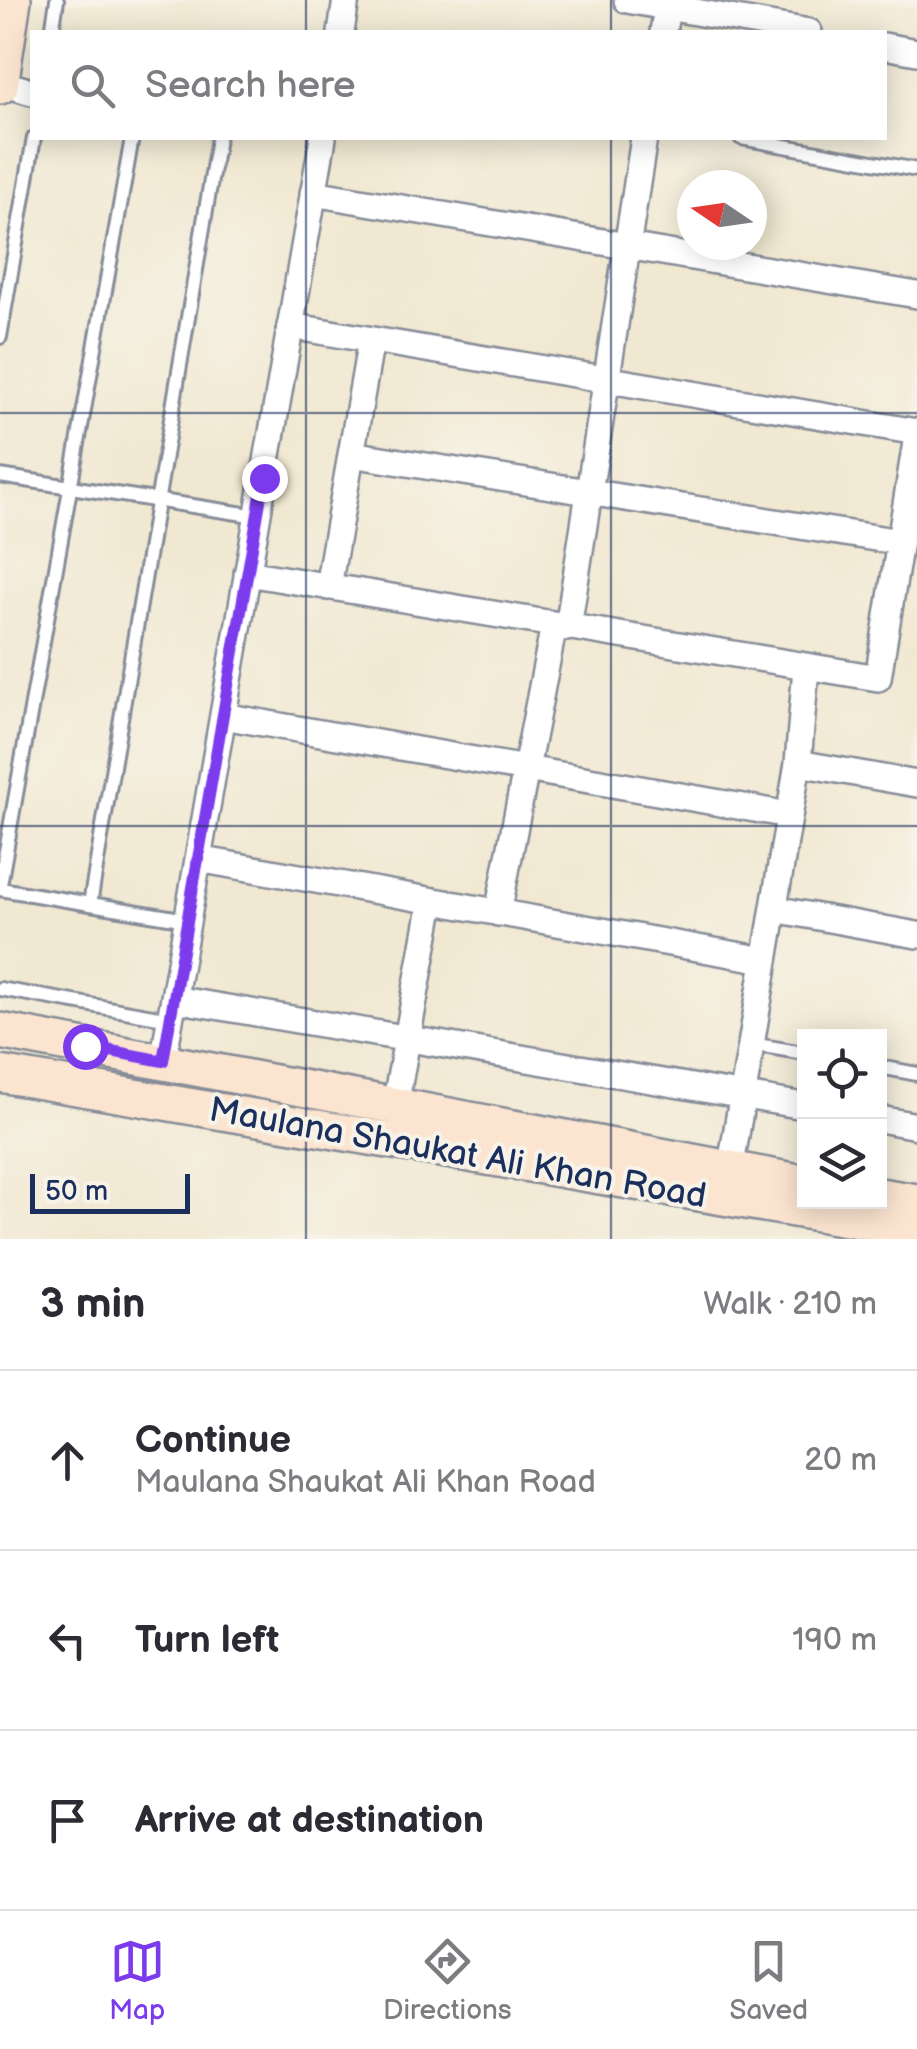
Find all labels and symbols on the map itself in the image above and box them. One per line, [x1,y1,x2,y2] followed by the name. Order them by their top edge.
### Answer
[677,170,767,260] north arrow
[242,456,288,502] route end
[63,1024,109,1070] route start
[206,1089,710,1218] street label: Maulana Shaukat Ali Khan Road
[30,1169,190,1214] scale bar

